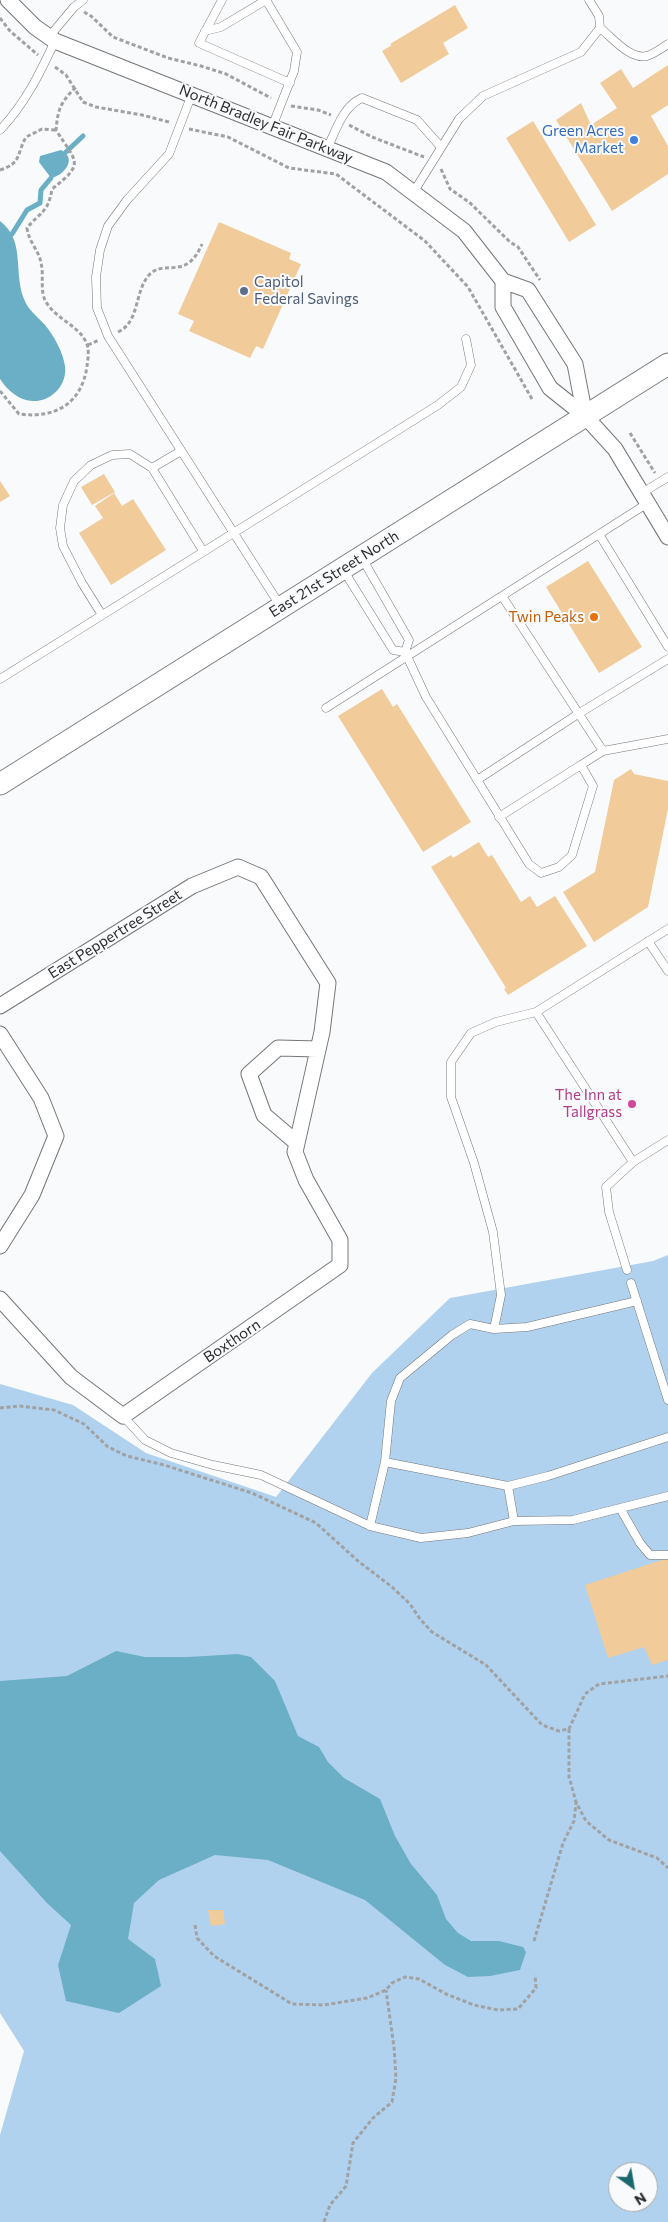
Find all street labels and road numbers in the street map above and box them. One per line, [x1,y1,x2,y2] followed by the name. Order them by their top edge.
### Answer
[177,81,355,167] street label: North Bradley Fair Parkway
[266,527,402,621] street label: East 21st Street North
[45,885,185,983] street label: East Peppertree Street
[200,1315,264,1367] street label: Boxthorn

